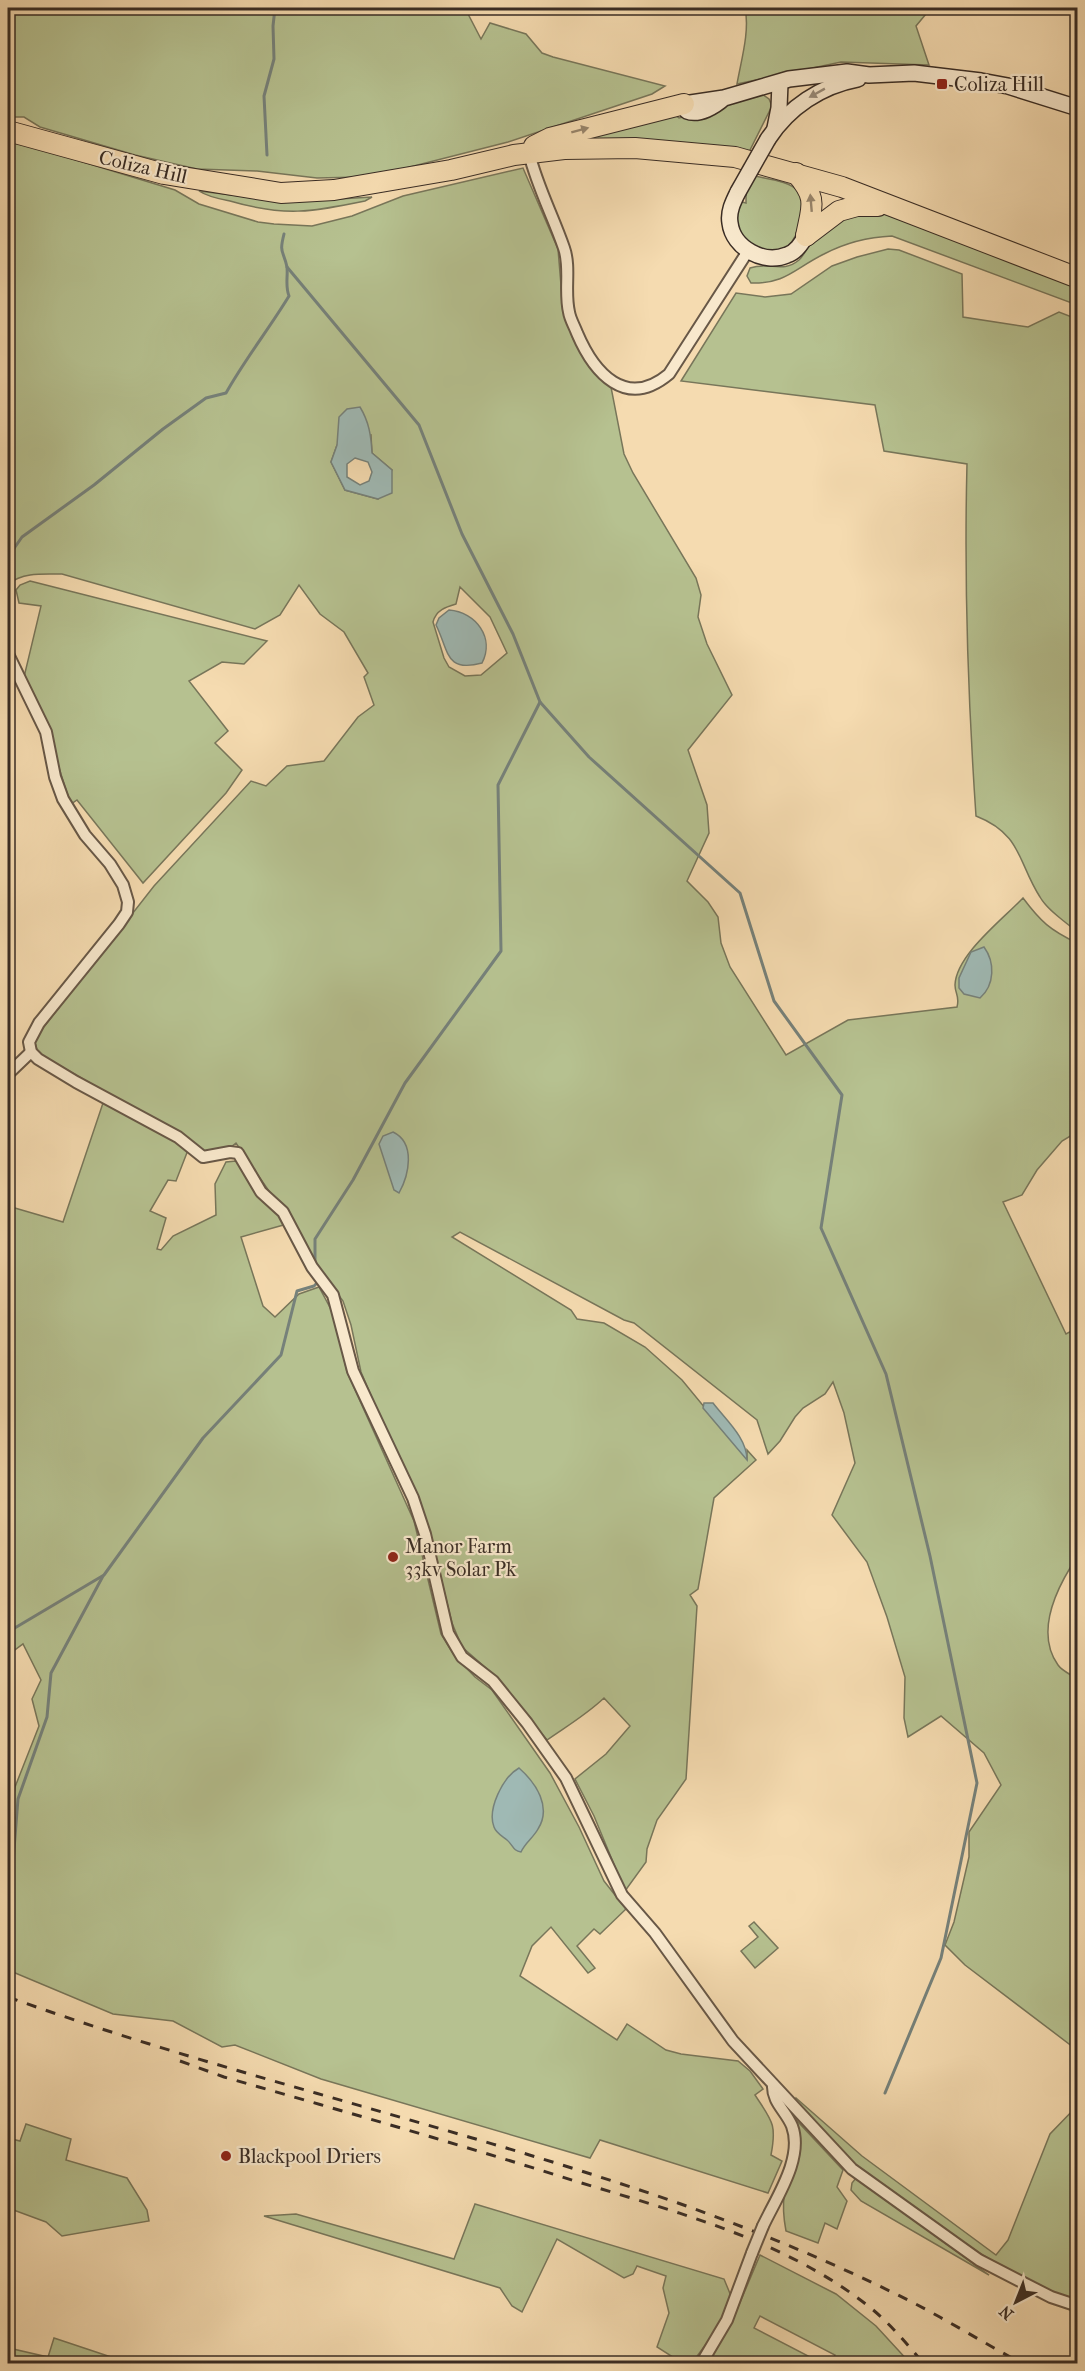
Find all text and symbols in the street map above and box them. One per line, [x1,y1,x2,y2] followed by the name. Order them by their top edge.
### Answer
[954,73,1045,96] place label: Coliza Hill
[935,77,949,91] marker: Coliza Hill
[809,88,826,98] one-way arrow
[571,125,590,135] one-way arrow
[97,146,190,188] street label: Coliza Hill
[806,193,816,212] one-way arrow
[405,1535,517,1581] place label: Manor Farm 33kv Solar Pk
[386,1550,400,1564] marker: Manor Farm 33kv Solar Pk
[238,2145,381,2168] place label: Blackpool Driers
[219,2149,233,2163] marker: Blackpool Driers
[986,2272,1046,2332] north arrow
[995,2301,1017,2324] text: N

